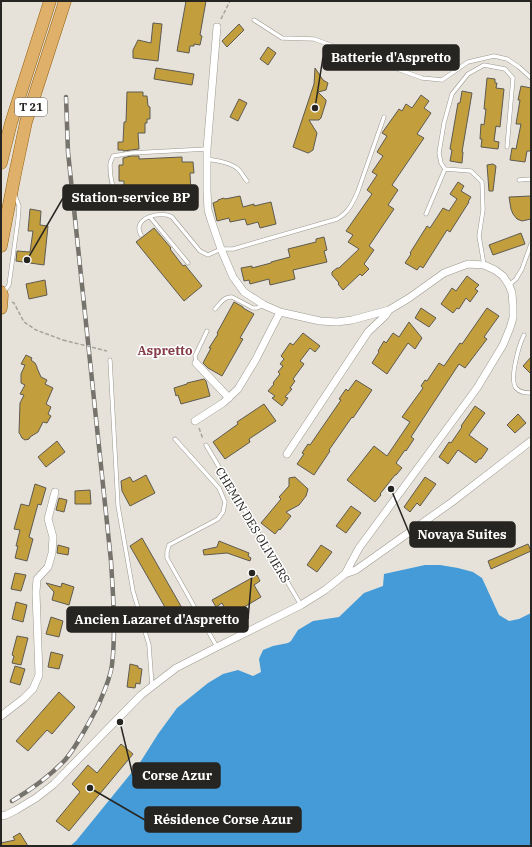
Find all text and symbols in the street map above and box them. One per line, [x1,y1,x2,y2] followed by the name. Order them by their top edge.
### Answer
[323,45,459,70] callout: Batterie d'Aspretto
[331,49,452,66] text: Batterie d'Aspretto
[15,98,47,116] road number: T 21
[63,185,198,210] callout: Station-service BP
[72,189,191,206] text: Station-service BP
[138,342,193,359] district label: Aspretto
[212,464,294,586] street label: CHEMIN DES OLIVIERS
[410,522,515,547] callout: Novaya Suites
[417,526,507,543] text: Novaya Suites
[67,607,248,632] callout: Ancien Lazaret d'Aspretto
[75,611,240,628] text: Ancien Lazaret d'Aspretto
[133,763,220,788] callout: Corse Azur
[142,767,213,784] text: Corse Azur
[145,807,301,832] callout: Résidence Corse Azur
[153,811,293,828] text: Résidence Corse Azur

